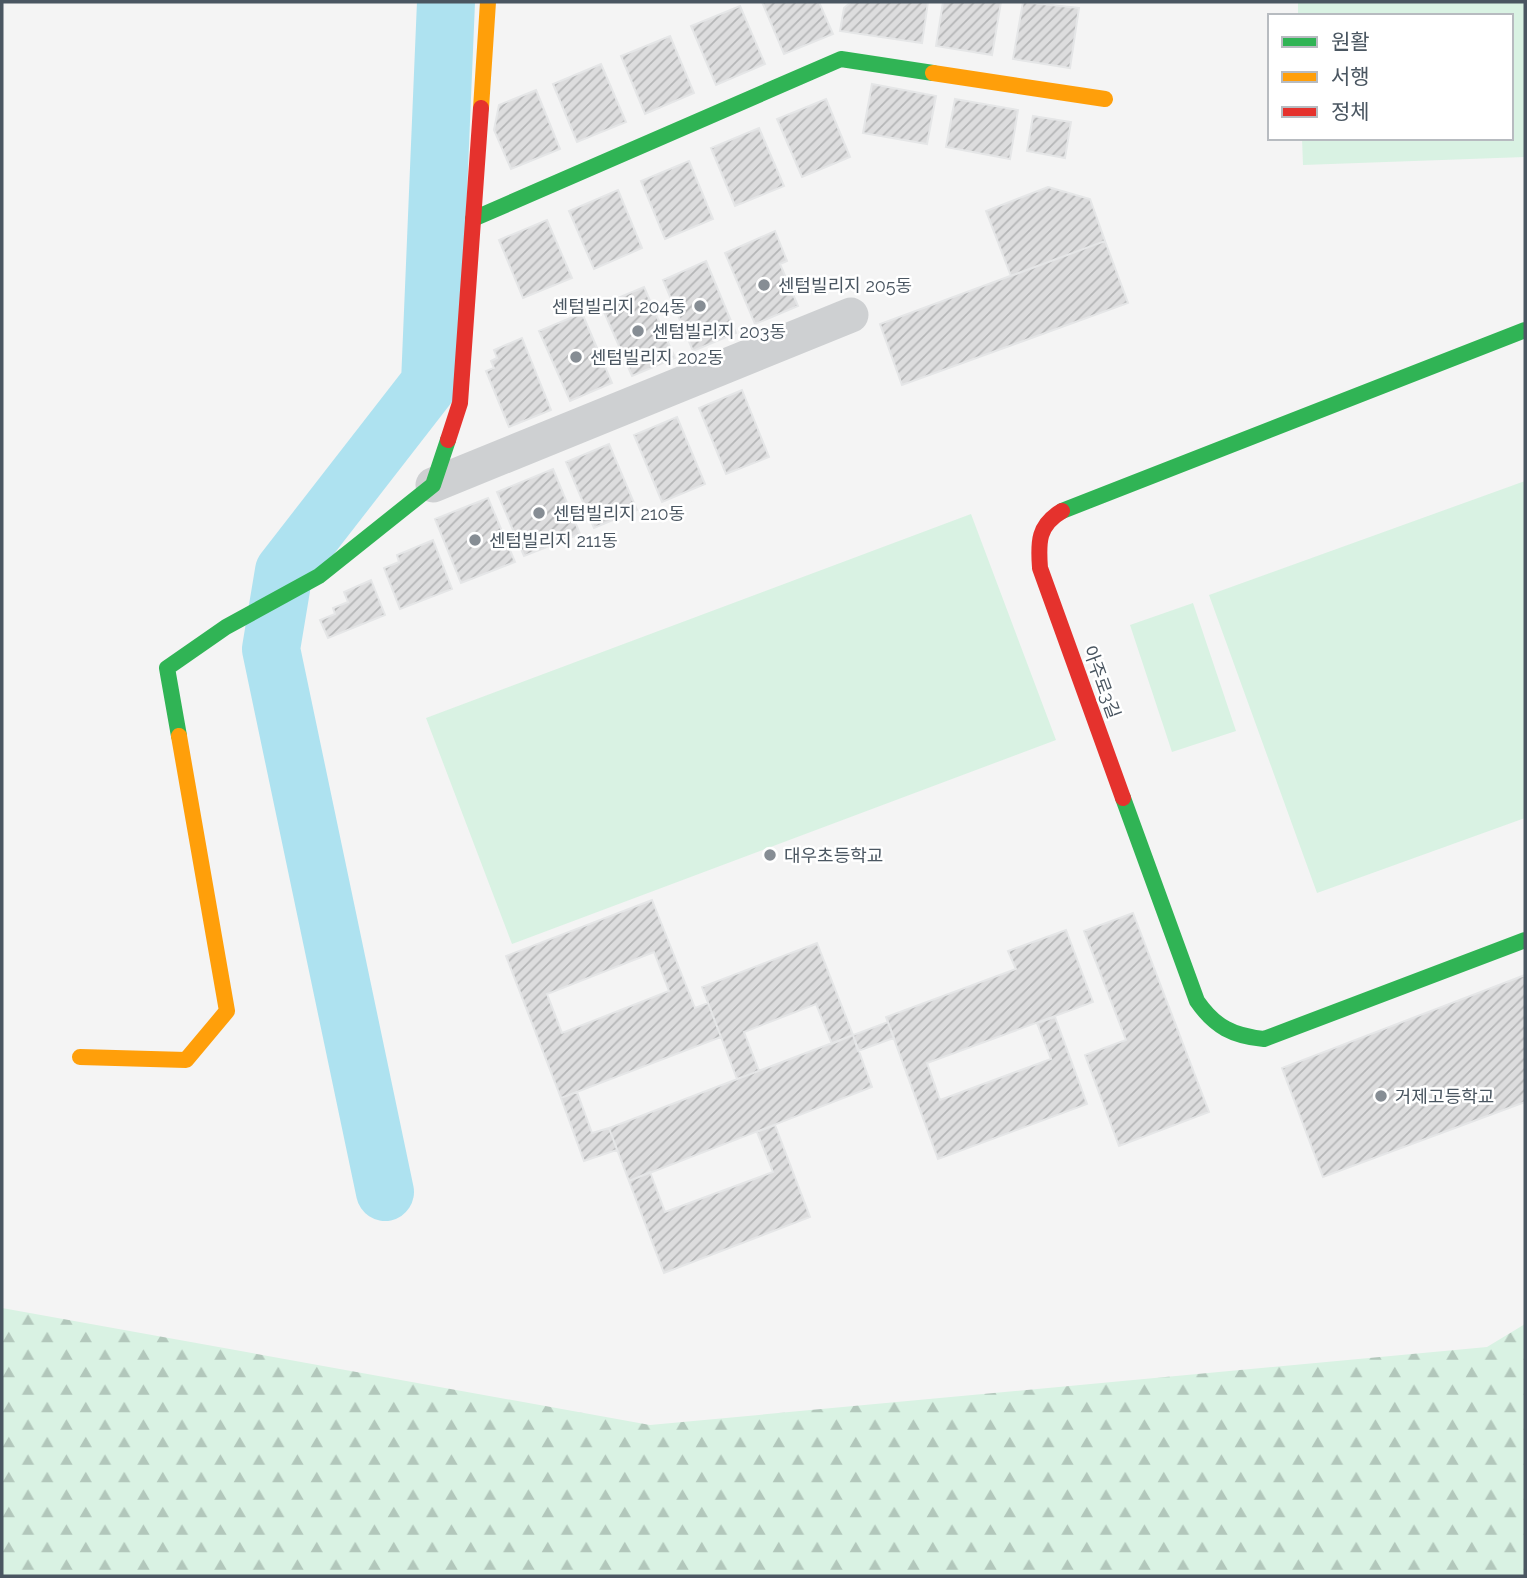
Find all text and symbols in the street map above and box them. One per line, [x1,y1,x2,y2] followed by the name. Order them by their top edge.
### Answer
[1268,14,1513,140] legend
[1331,29,1370,54] text: 원활
[1331,64,1370,89] text: 서행
[1331,99,1370,124] text: 정체
[778,275,912,296] place label: 센텀빌리지 205동
[756,277,772,293] marker: 센텀빌리지 205동
[552,296,686,317] place label: 센텀빌리지 204동
[692,298,708,314] marker: 센텀빌리지 204동
[652,321,786,342] place label: 센텀빌리지 203동
[630,323,646,339] marker: 센텀빌리지 203동
[590,347,724,368] place label: 센텀빌리지 202동
[568,349,584,365] marker: 센텀빌리지 202동
[553,503,685,524] place label: 센텀빌리지 210동
[531,505,547,521] marker: 센텀빌리지 210동
[489,530,618,551] place label: 센텀빌리지 211동
[467,532,483,548] marker: 센텀빌리지 211동
[1079,643,1125,721] street label: 아주로3길
[784,845,883,866] place label: 대우초등학교
[762,847,778,863] marker: 대우초등학교
[1395,1086,1494,1107] place label: 거제고등학교
[1373,1088,1389,1104] marker: 거제고등학교

